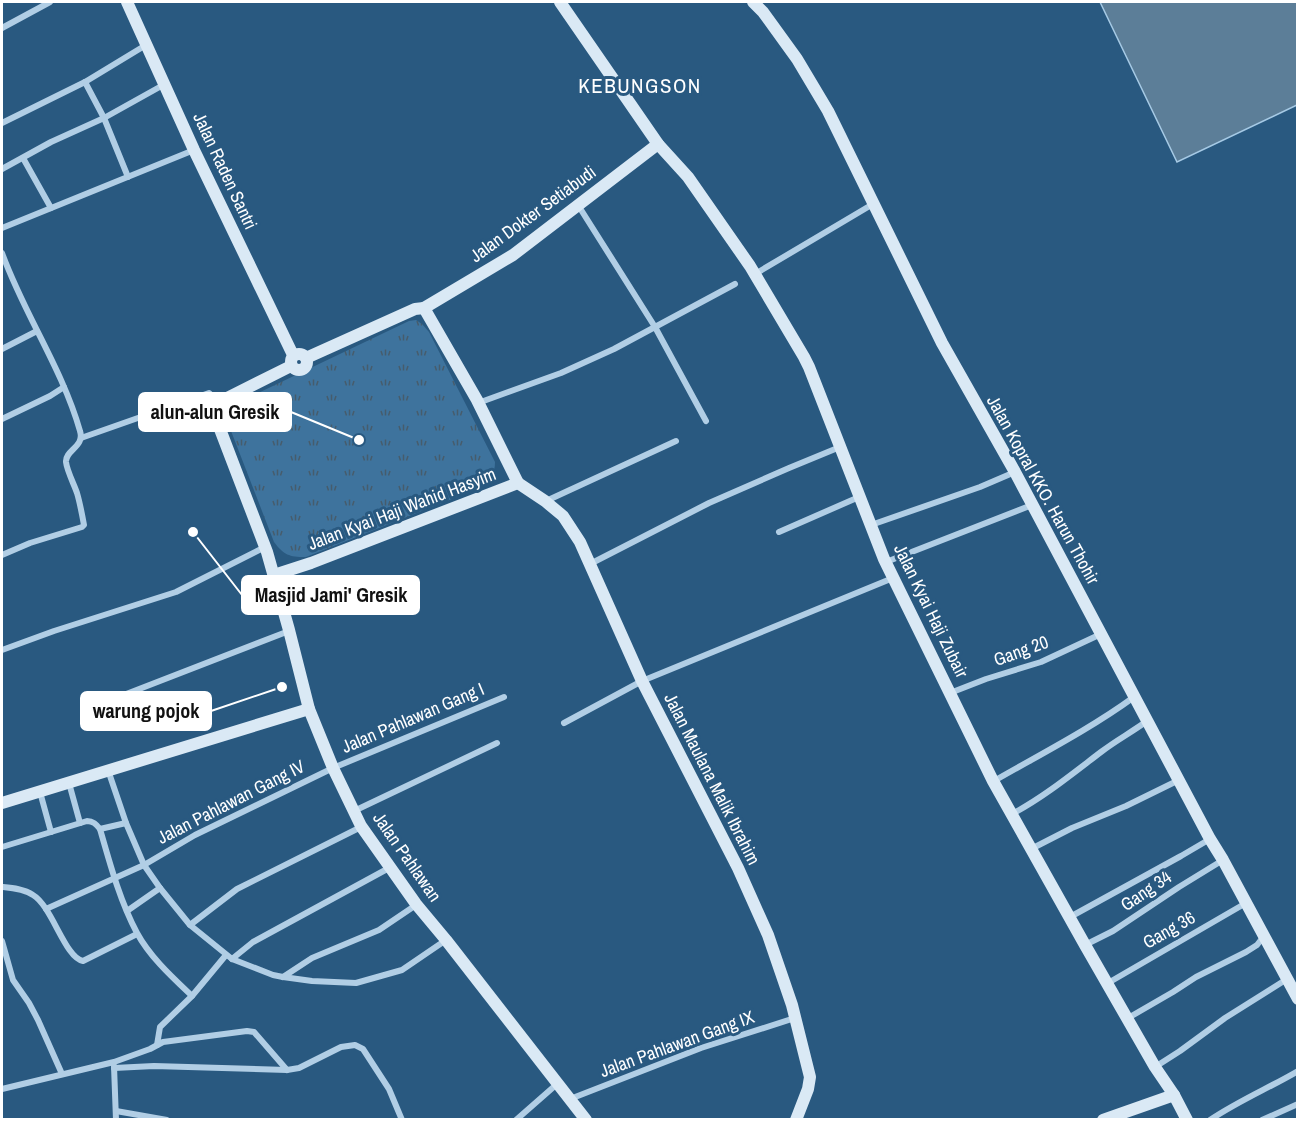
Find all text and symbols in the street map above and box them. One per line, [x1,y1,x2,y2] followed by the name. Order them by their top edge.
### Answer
[578,71,702,100] district label: KEBUNGSON
[187,108,263,233] street label: Jalan Raden Santri
[465,159,601,268] street label: Jalan Dokter Setiabudi
[981,391,1106,589] street label: Jalan Kopral KKO. Harun Thohir
[139,393,291,431] callout: alun-alun Gresik
[151,398,280,425] text: alun-alun Gresik
[304,461,499,556] street label: Jalan Kyai Haji Wahid Hasyim
[888,540,975,682] street label: Jalan Kyai Haji Zubair
[242,576,419,614] callout: Masjid Jami' Gresik
[255,581,408,608] text: Masjid Jami' Gresik
[990,629,1052,672] street label: Gang 20
[338,676,488,759] street label: Jalan Pahlawan Gang I
[658,689,767,869] street label: Jalan Maulana Malik Ibrahim
[81,692,211,730] callout: warung pojok
[93,697,200,724] text: warung pojok
[153,753,309,850] street label: Jalan Pahlawan Gang IV
[367,807,448,907] street label: Jalan Pahlawan
[1115,864,1176,917] street label: Gang 34
[1138,905,1200,955] street label: Gang 36
[596,1004,758,1083] street label: Jalan Pahlawan Gang IX

